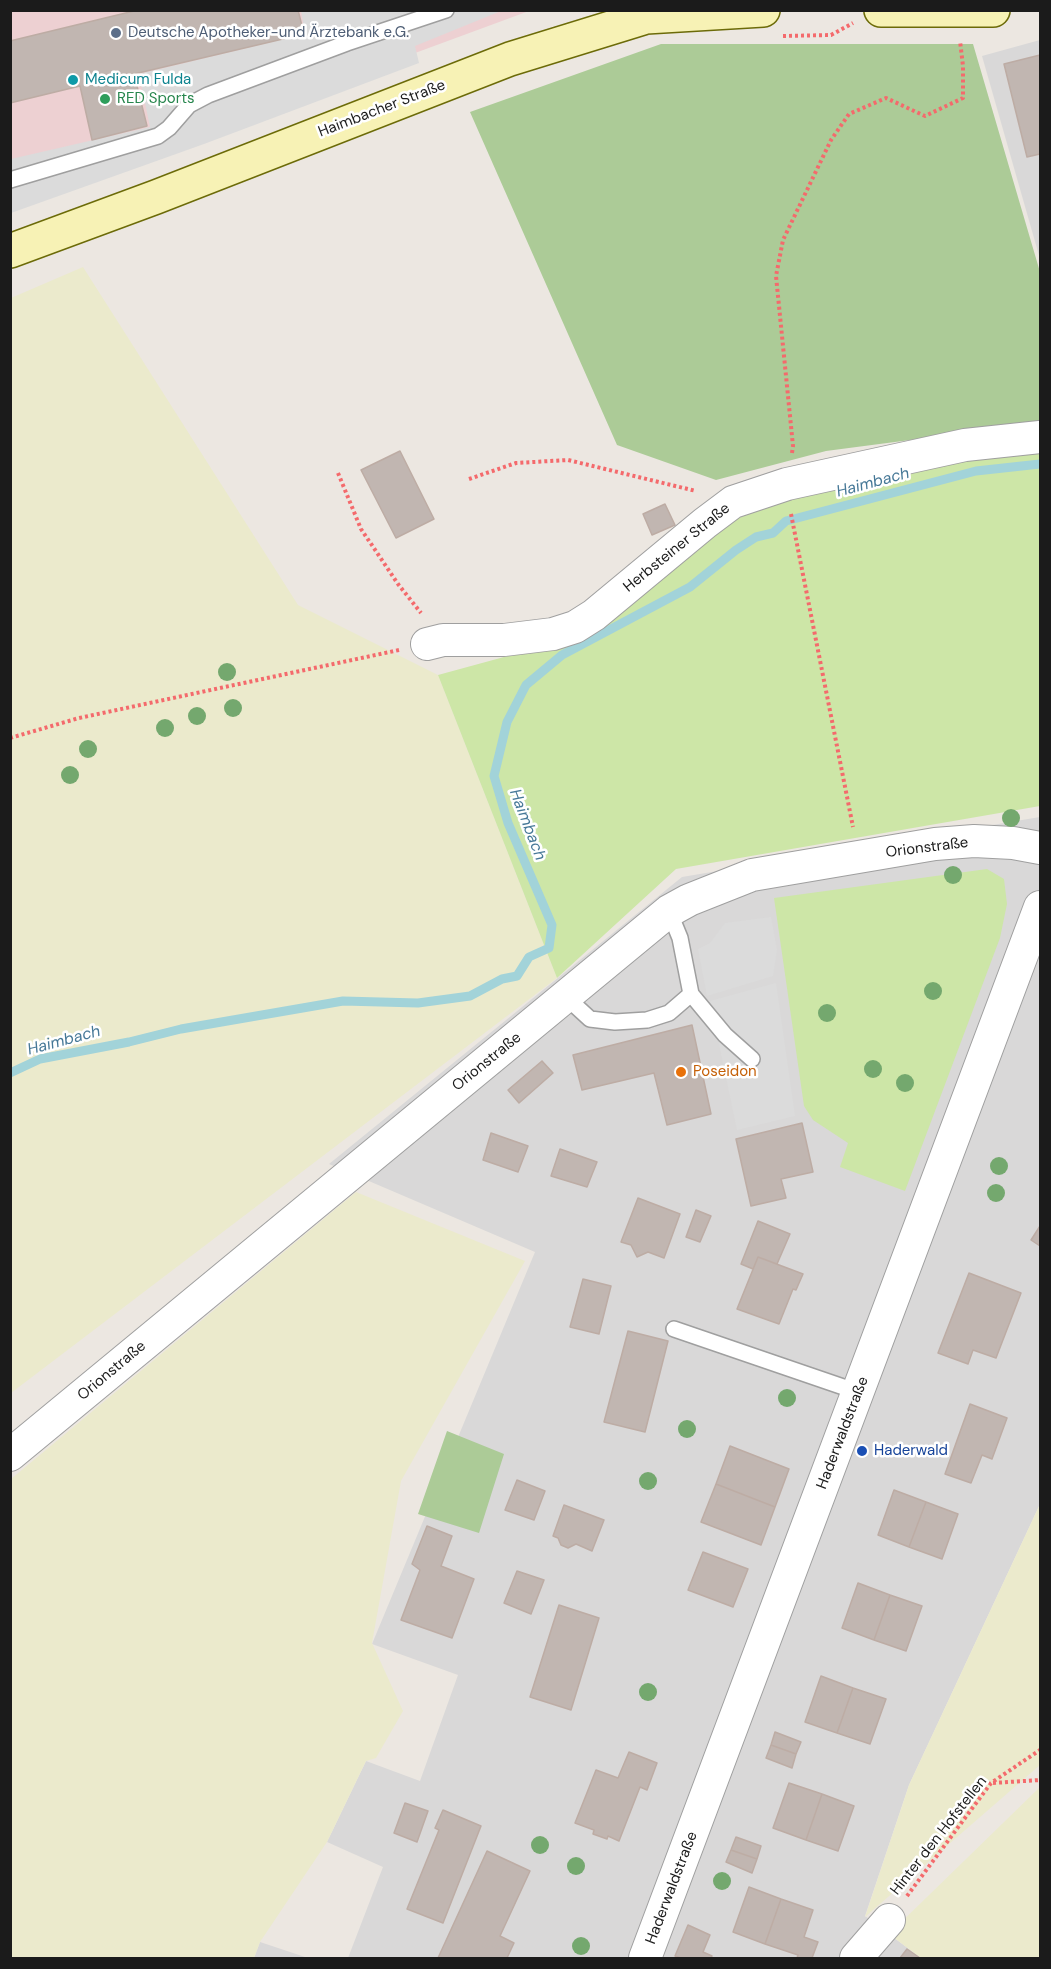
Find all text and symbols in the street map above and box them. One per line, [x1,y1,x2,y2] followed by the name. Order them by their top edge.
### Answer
[128,24,409,42] place label: Deutsche Apotheker-und Ärztebank e.G.
[109,26,123,40] marker: Deutsche Apotheker-und Ärztebank e.G.
[85,71,191,89] place label: Medicum Fulda
[66,73,80,87] marker: Medicum Fulda
[316,76,448,142] street label: Haimbacher Straße
[117,90,195,108] place label: RED Sports
[98,92,112,106] marker: RED Sports
[834,464,912,502] water label: Haimbach
[620,500,734,596] street label: Herbsteiner Straße
[505,787,549,863] water label: Haimbach
[885,834,969,862] street label: Orionstraße
[25,1022,103,1060] water label: Haimbach
[449,1029,525,1095] street label: Orionstraße
[693,1063,757,1081] place label: Poseidon
[674,1065,688,1079] marker: Poseidon
[74,1337,150,1405] street label: Orionstraße
[813,1374,873,1492] street label: Haderwaldstraße
[874,1442,948,1460] place label: Haderwald
[855,1444,869,1458] marker: Haderwald
[887,1773,991,1899] street label: Hinter den Hofstellen
[642,1829,702,1947] street label: Haderwaldstraße

